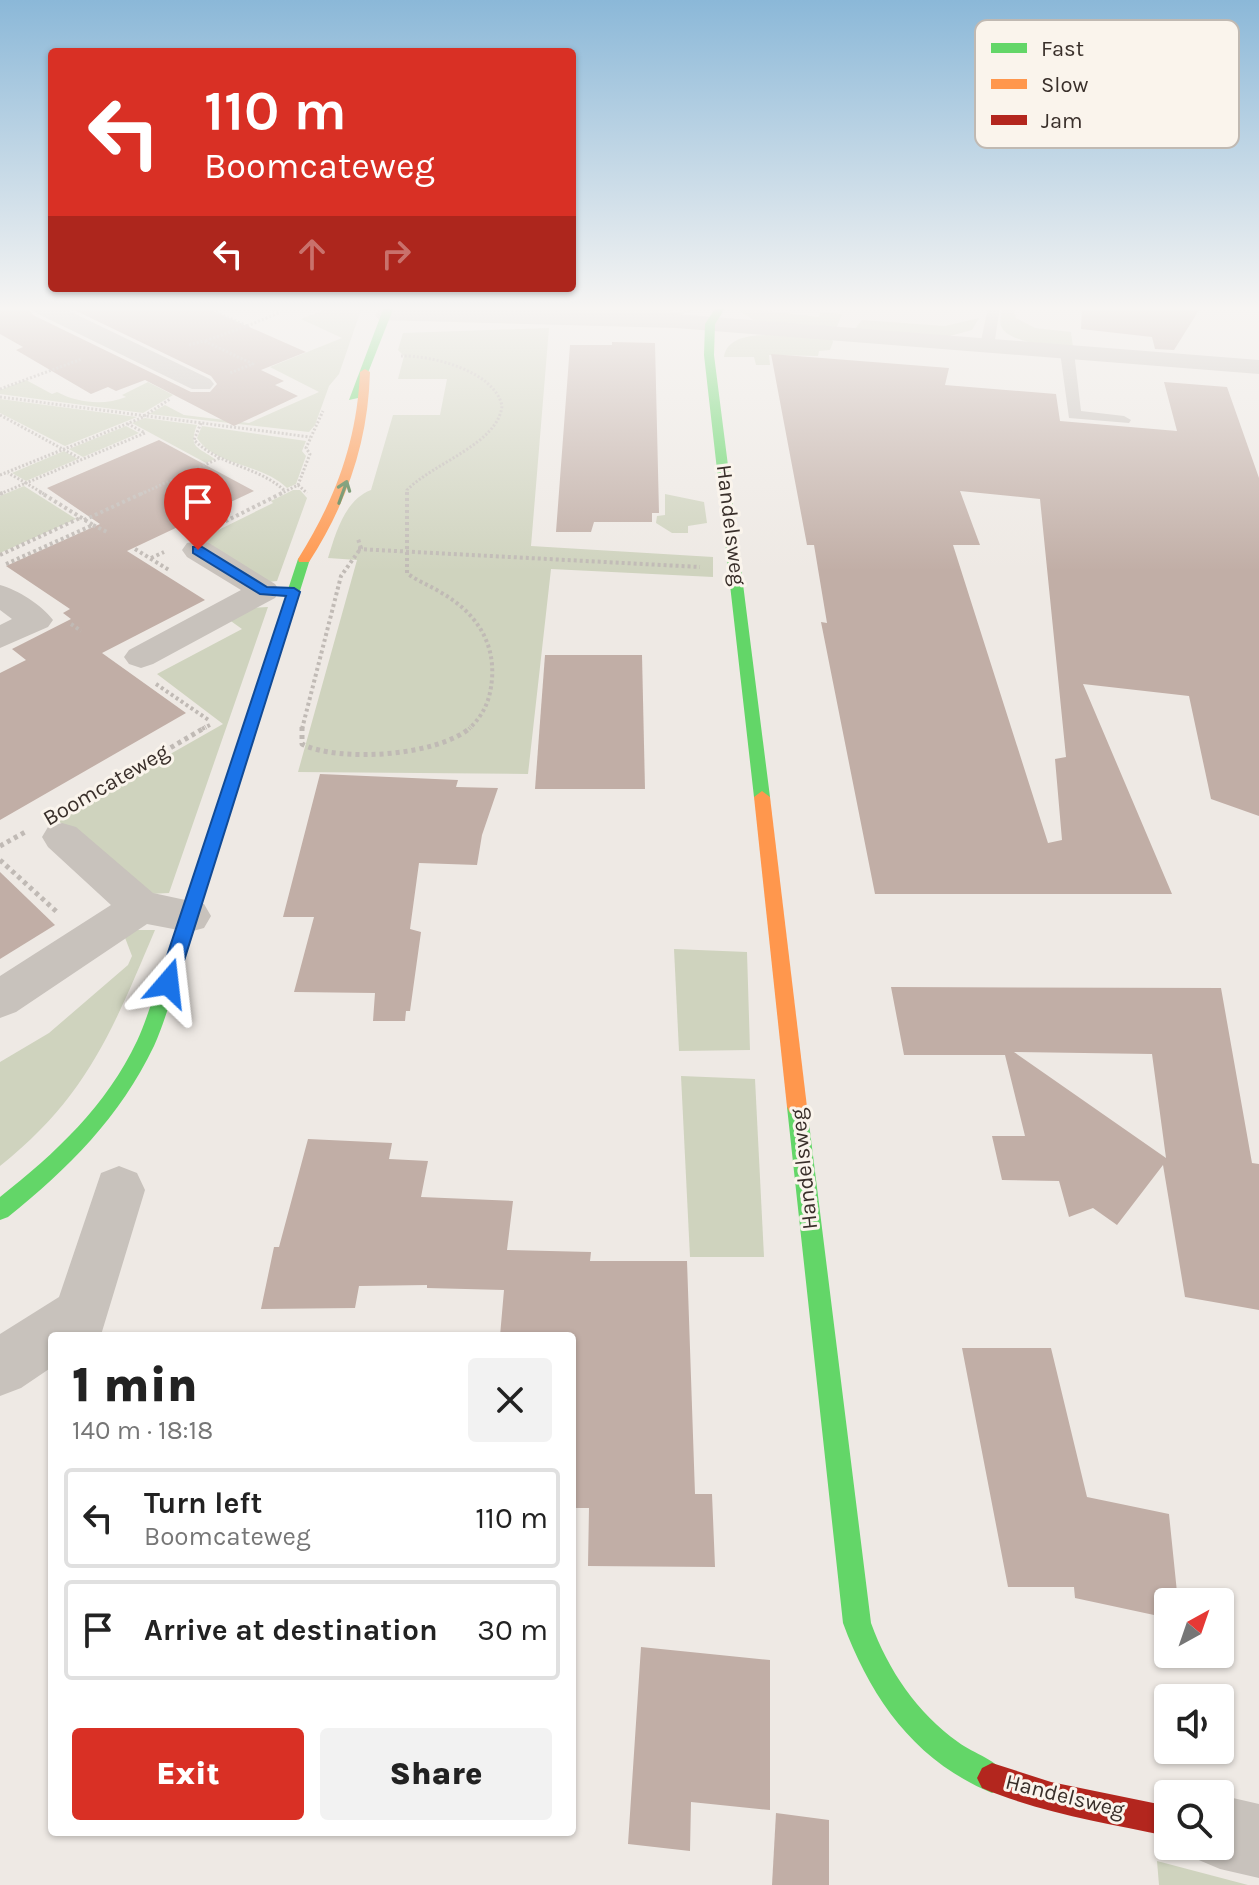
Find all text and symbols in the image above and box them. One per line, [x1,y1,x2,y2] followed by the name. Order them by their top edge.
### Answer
[975,20,1239,148] legend
[1041,36,1084,62] text: Fast
[1041,72,1088,98] text: Slow
[204,78,347,143] text: 110 m
[72,80,176,184] icon: left
[1041,108,1083,134] text: Jam
[204,145,435,187] text: Boomcateweg
[206,232,250,276] icon: left
[290,232,334,276] icon: ahead
[374,232,418,276] icon: right
[711,463,751,588] street label: Handelsweg
[164,468,232,550] pin
[176,480,220,524] icon: arrive
[336,480,351,505] one-way arrow
[38,738,174,832] street label: Boomcateweg
[126,941,210,1025] position arrow
[785,1107,823,1231] street label: Handelsweg
[72,1357,198,1413] text: 1 min
[468,1358,552,1442] button: close
[72,1415,213,1446] text: 140 m · 18:18
[144,1485,262,1521] text: Turn left
[76,1496,120,1540] icon: left
[475,1500,548,1536] text: 110 m
[144,1521,311,1552] text: Boomcateweg
[1154,1588,1234,1668] north arrow
[1154,1588,1234,1860] map controls
[76,1608,120,1652] icon: arrive
[144,1612,438,1648] text: Arrive at destination
[477,1612,548,1648] text: 30 m
[1154,1684,1234,1764] button: sound
[72,1728,304,1820] button: Exit
[320,1728,552,1820] button: Share
[1003,1769,1128,1823] street label: Handelsweg
[1154,1780,1234,1860] button: search

